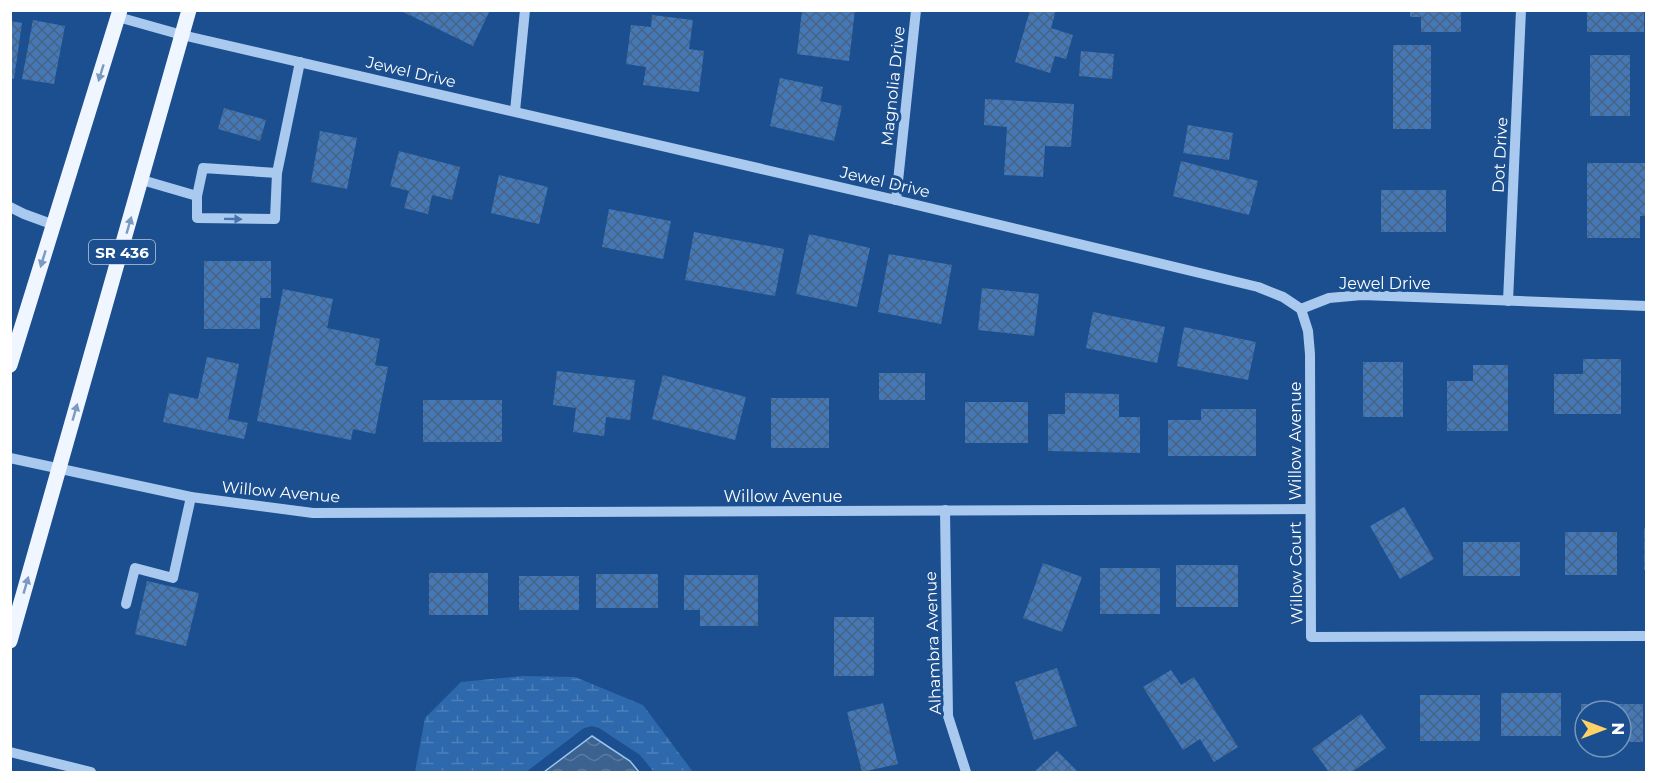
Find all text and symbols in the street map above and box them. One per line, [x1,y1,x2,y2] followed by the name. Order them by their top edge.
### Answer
[877,25,909,147] street label: Magnolia Drive
[363,52,458,92] street label: Jewel Drive
[95,64,105,82] one-way arrow
[1489,117,1511,193] street label: Dot Drive
[837,162,932,202] street label: Jewel Drive
[223,214,242,224] one-way arrow
[125,216,134,234] one-way arrow
[89,240,155,264] road number: SR 436
[38,250,47,268] one-way arrow
[1338,274,1431,293] street label: Jewel Drive
[1286,382,1305,500] street label: Willow Avenue
[71,403,81,421] one-way arrow
[221,477,341,507] street label: Willow Avenue
[724,487,842,506] street label: Willow Avenue
[1286,521,1306,625] street label: Willow Court
[921,571,945,715] street label: Alhambra Avenue
[22,576,31,594] one-way arrow
[1573,699,1633,759] north arrow
[1608,723,1627,735] text: N

